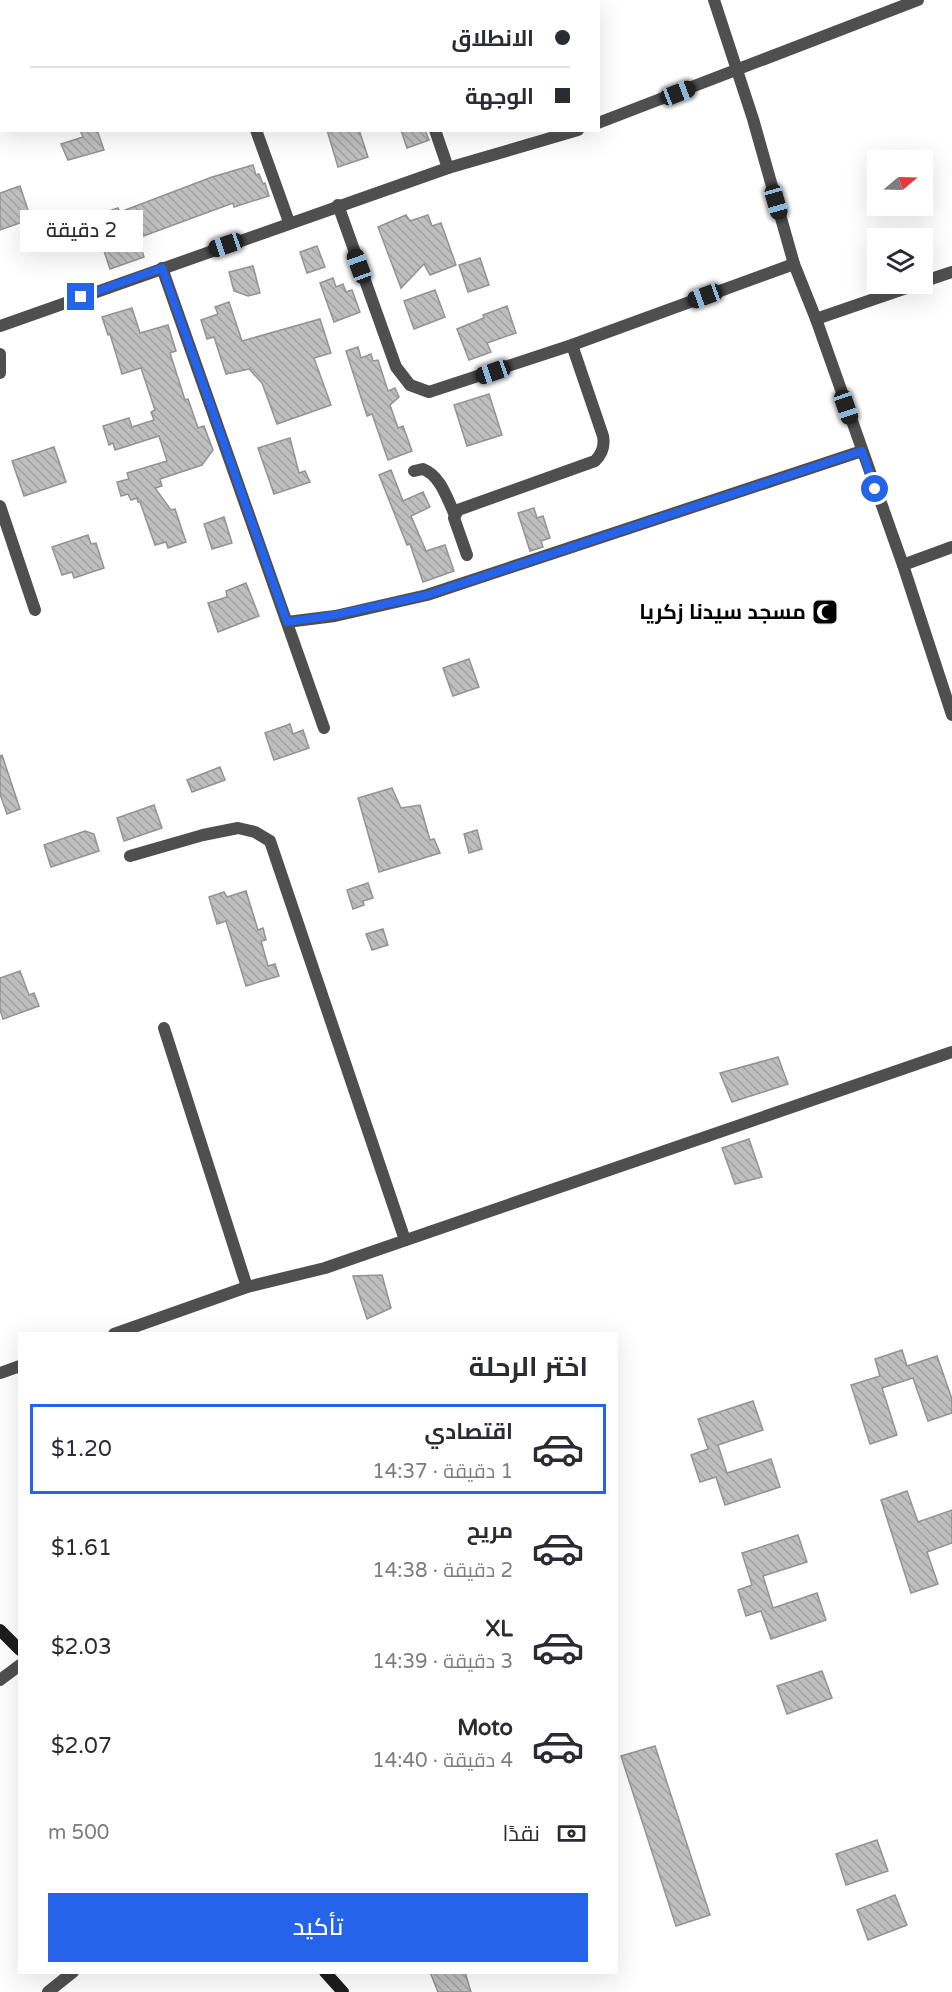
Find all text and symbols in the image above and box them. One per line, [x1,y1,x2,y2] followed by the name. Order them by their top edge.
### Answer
[451,26,534,52] text: الانطلاق
[658,78,698,108] car
[465,84,534,110] text: الوجهة
[867,150,933,216] north arrow
[867,150,933,294] map controls
[762,182,790,222] car
[20,210,142,252] callout: 2 دقيقة
[46,219,117,243] text: 2 دقيقة
[867,228,933,294] button: layers
[206,231,246,259] car
[344,246,374,286] car
[685,281,725,311] car
[67,283,94,310] route end
[473,358,513,386] car
[832,387,860,427] car
[861,475,888,502] route start
[810,597,840,627] mosque icon: مسجد سيدنا زكريا
[639,600,806,625] place label: مسجد سيدنا زكريا
[469,1351,588,1384] text: اختر الرحلة
[424,1419,513,1445] text: اقتصادي
[531,1422,585,1476] icon: car
[51,1436,112,1462] text: $1.20
[372,1460,513,1484] text: 1 دقيقة · 14:37
[467,1518,513,1544] text: مريح
[531,1521,585,1575] icon: car
[51,1535,112,1561] text: $1.61
[372,1559,513,1583] text: 2 دقيقة · 14:38
[486,1616,513,1642] text: XL
[531,1620,585,1674] icon: car
[51,1634,112,1660] text: $2.03
[372,1650,513,1674] text: 3 دقيقة · 14:39
[457,1715,513,1741] text: Moto
[531,1719,585,1773] icon: car
[51,1733,112,1759] text: $2.07
[372,1749,513,1773] text: 4 دقيقة · 14:40
[555,1817,588,1850] icon: cash
[48,1821,109,1845] text: 500 m
[502,1821,540,1847] text: نقدًا
[48,1893,588,1962] button: تأكيد

